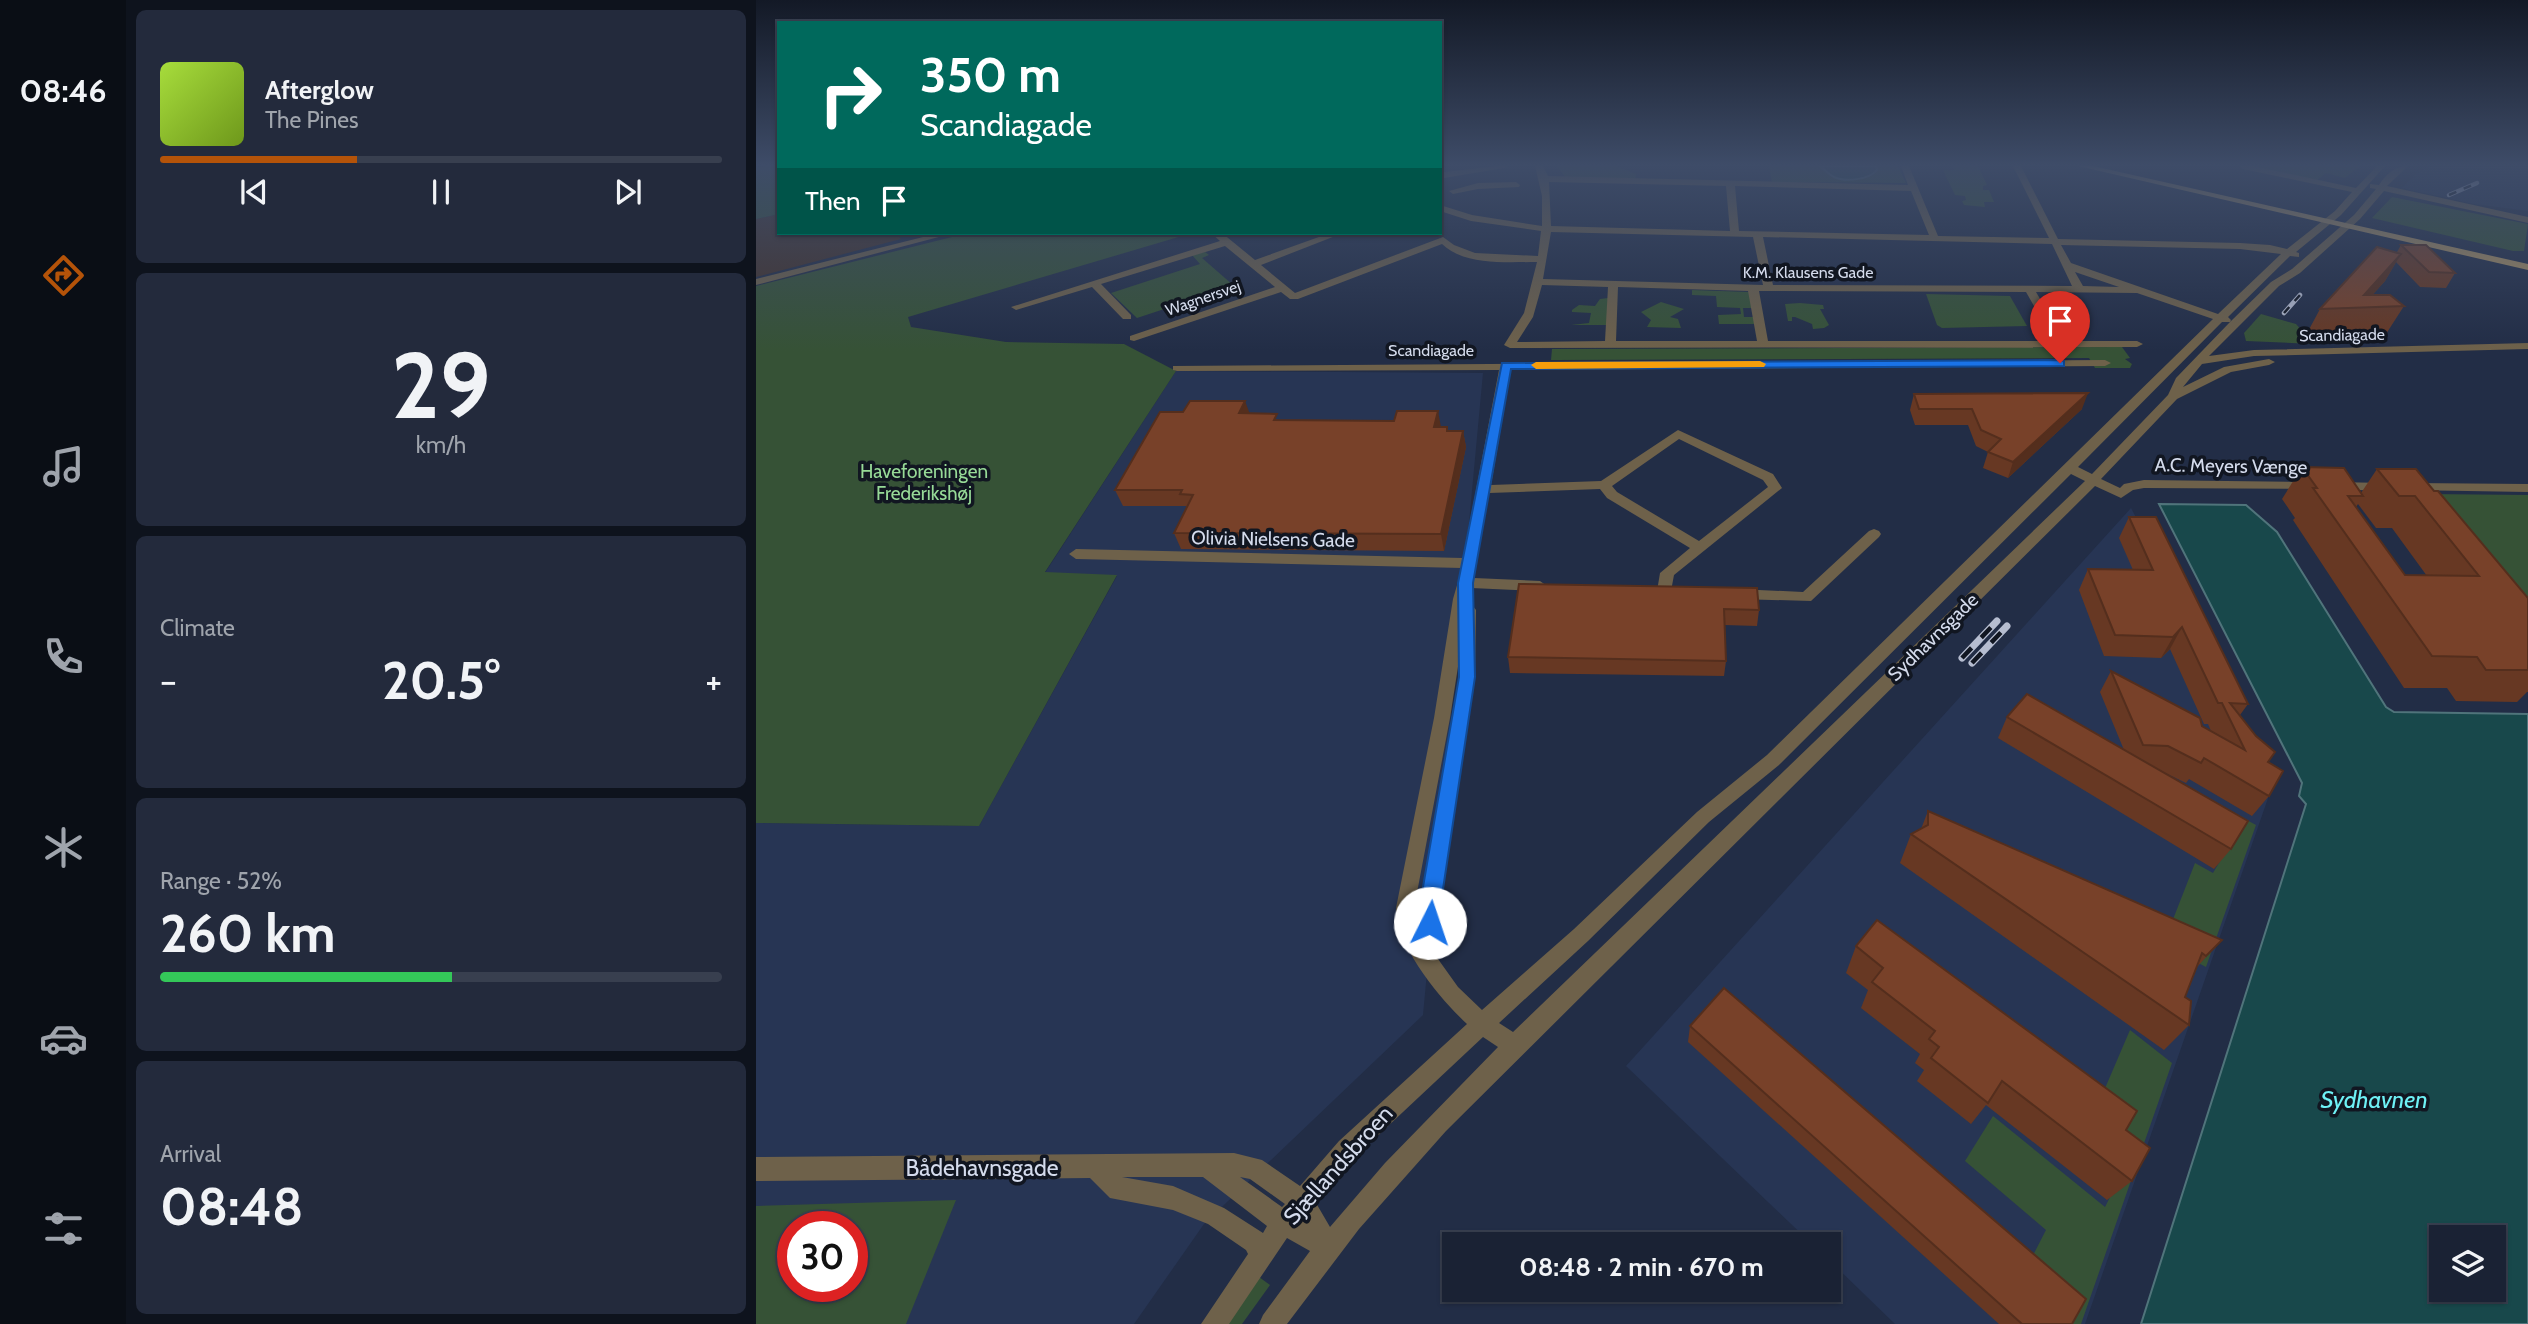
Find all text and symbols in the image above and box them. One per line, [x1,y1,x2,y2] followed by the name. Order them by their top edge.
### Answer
[920,45,1061,104] text: 350 m
[805,49,896,140] icon: right
[20,71,106,110] text: 08:46
[265,74,374,106] text: Afterglow
[920,105,1092,144] text: Scandiagade
[265,106,359,134] text: The Pines
[235,173,273,211] icon: previous
[422,173,460,211] icon: pause
[609,173,647,211] icon: next
[875,182,913,220] icon: arrive
[805,185,861,217] text: Then
[39,251,88,300] icon: directions
[1743,263,1873,282] street label: K.M. Klausens Gade
[1163,276,1243,320] street label: Wagnersvej
[2030,291,2090,363] pin
[2041,302,2079,340] icon: arrive
[2299,325,2385,345] street label: Scandiagade
[391,330,491,441] text: 29
[1388,341,1474,360] street label: Scandiagade
[416,431,466,459] text: km/h
[39,442,88,491] icon: music
[2154,453,2308,479] street label: A.C. Meyers Vænge
[860,460,988,505] park label: Haveforeningen Frederikshøj
[1191,526,1355,552] street label: Olivia Nielsens Gade
[1883,588,1983,686] street label: Sydhavnsgade
[160,614,235,642] text: Climate
[39,632,88,681] icon: phone
[382,649,500,712] text: 20.5°
[160,657,177,704] text: −
[705,657,722,704] text: +
[39,823,88,872] icon: climate
[160,867,282,895] text: Range · 52%
[1393,886,1467,960] position arrow
[160,902,336,965] text: 260 km
[39,1014,88,1063] icon: car
[2320,1085,2428,1114] water label: Sydhavnen
[1277,1100,1399,1230] street label: Sjællandsbroen
[160,1140,221,1168] text: Arrival
[905,1154,1059,1182] street label: Bådehavnsgade
[160,1175,303,1238] text: 08:48
[39,1204,88,1253] icon: filters
[777,1211,868,1302] speed limit sign: 30
[2429,1225,2506,1302] map controls
[2429,1225,2506,1302] button: layers
[1519,1251,1764,1283] text: 08:48 · 2 min · 670 m

